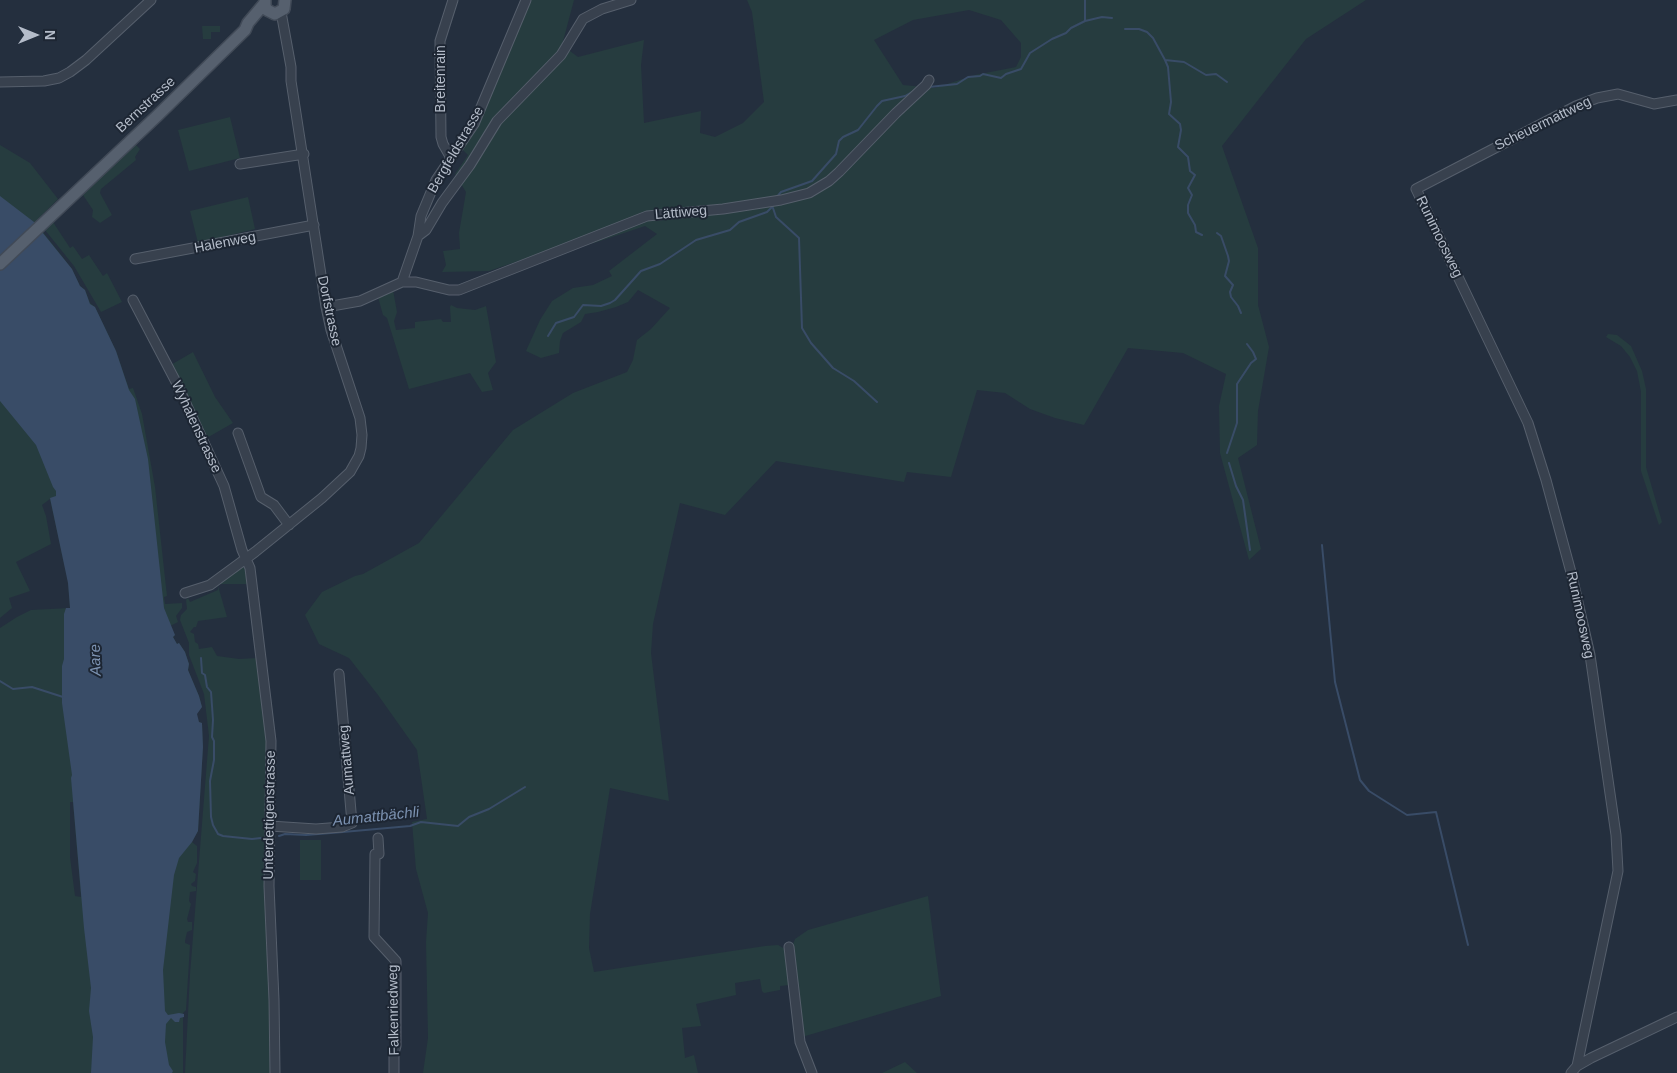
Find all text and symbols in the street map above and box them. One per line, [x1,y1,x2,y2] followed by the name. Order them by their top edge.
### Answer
[10,10,60,60] north arrow
[42,30,58,40] text: N
[433,45,449,113] street label: Breitenrain
[113,73,179,137] street label: Bernstrasse
[1492,93,1594,155] street label: Scheuermattweg
[424,104,488,196] street label: Bergfeldstrasse
[1412,193,1466,281] street label: Runimoosweg
[654,202,708,224] street label: Lättiweg
[193,229,257,257] street label: Halenweg
[313,274,345,348] street label: Dorfstrasse
[167,378,225,476] street label: Wyhalenstrasse
[1563,570,1597,660] street label: Runimoosweg
[86,644,106,676] water label: Aare
[336,724,358,796] street label: Aumattweg
[260,750,280,880] street label: Unterdettigenstrasse
[332,804,420,830] water label: Aumattbächli
[385,964,403,1056] street label: Falkenriedweg

